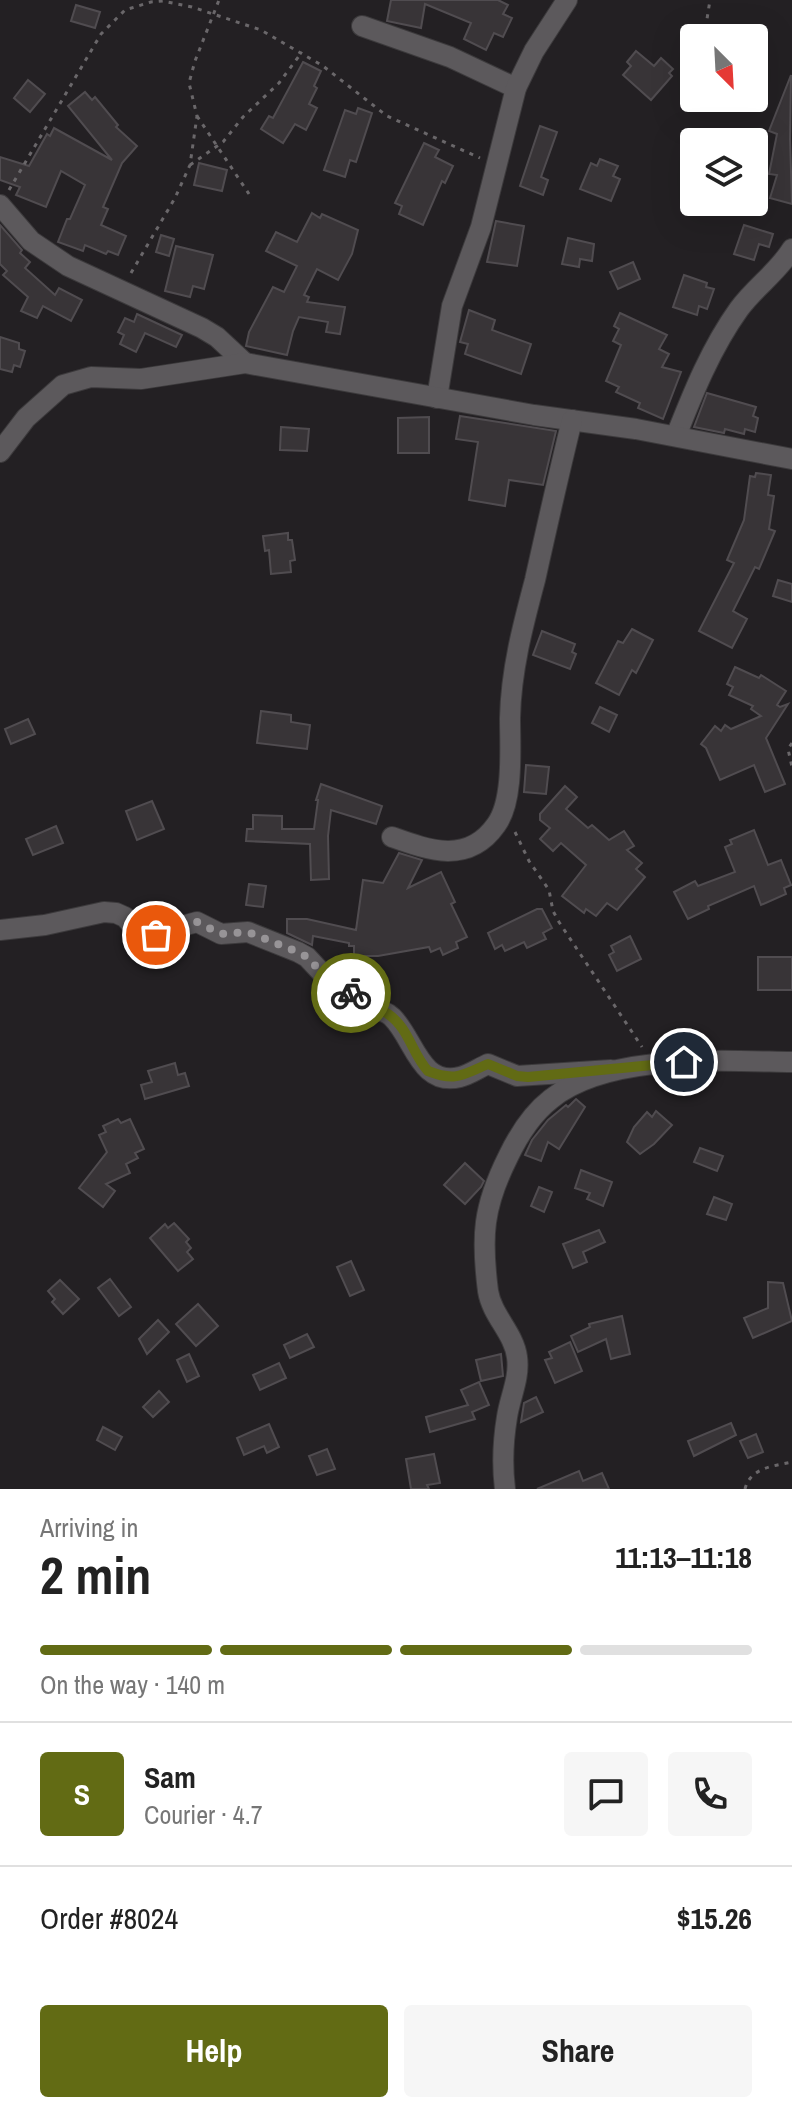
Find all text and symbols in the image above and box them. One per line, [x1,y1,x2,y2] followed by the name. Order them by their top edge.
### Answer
[680,24,768,112] north arrow
[680,24,768,216] map controls
[680,128,768,216] button: layers
[122,901,190,969] pin
[134,913,178,957] icon: bag
[311,953,391,1033] courier
[329,971,373,1015] icon: bike
[650,1028,718,1096] pin
[662,1040,706,1084] icon: home
[40,1510,138,1545] text: Arriving in
[615,1537,752,1577] text: 11:13–11:18
[40,1540,151,1610] text: 2 min
[40,1667,225,1702] text: On the way · 140 m
[564,1752,648,1836] button: chat
[668,1752,752,1836] button: phone
[144,1757,196,1797] text: Sam
[74,1774,90,1814] text: S
[144,1797,263,1832] text: Courier · 4.7
[40,1898,178,1938] text: Order #8024
[677,1898,752,1938] text: $15.26
[40,2005,388,2097] button: Help
[404,2005,752,2097] button: Share

